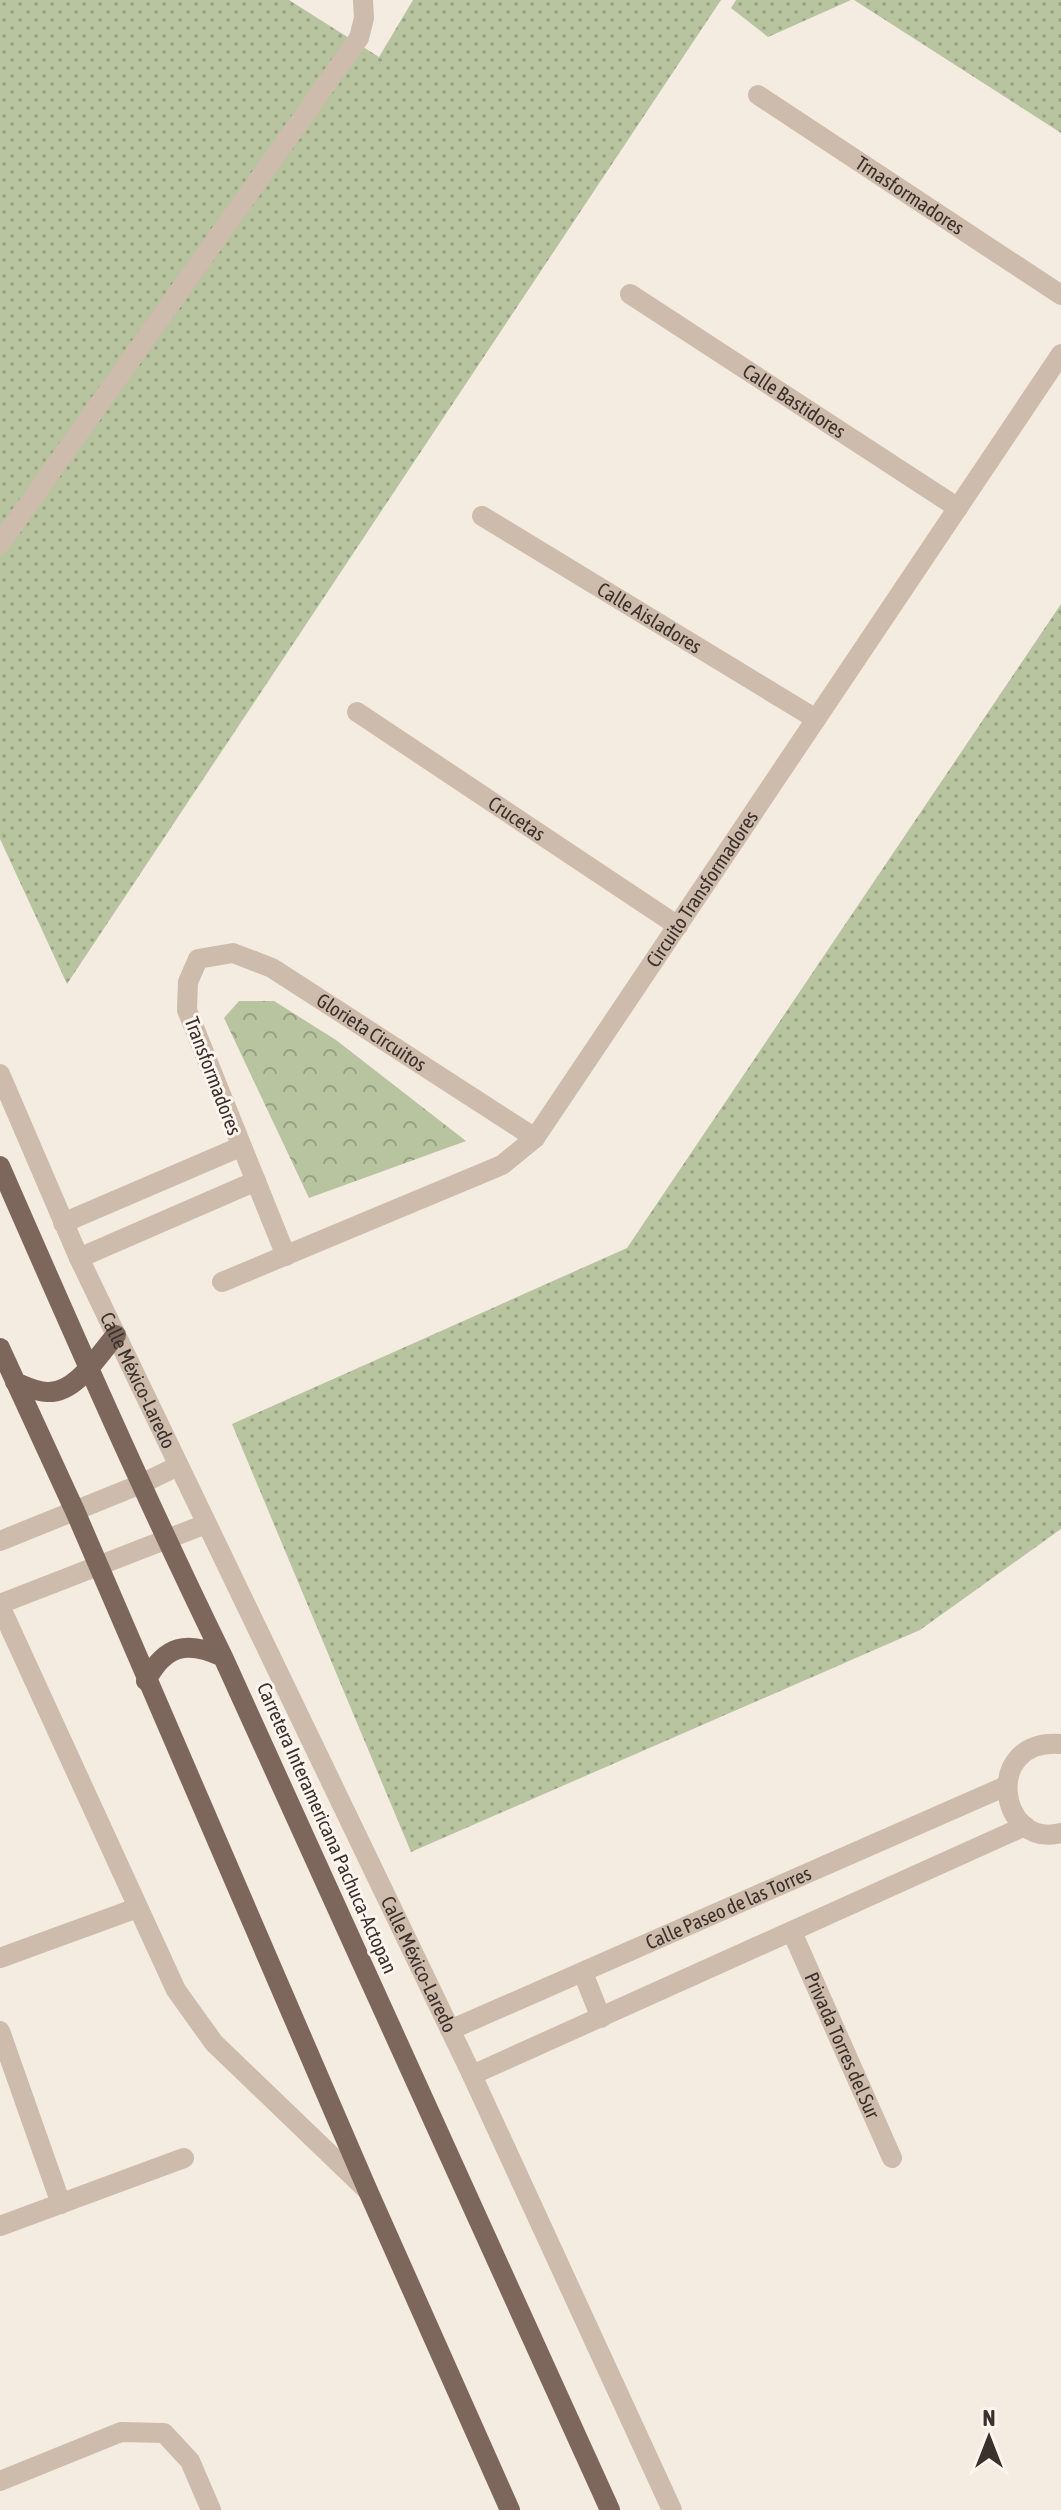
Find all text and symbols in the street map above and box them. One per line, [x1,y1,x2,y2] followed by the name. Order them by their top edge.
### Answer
[852,151,969,239] street label: Trnasformadores
[739,359,850,442] street label: Calle Bastidores
[594,577,706,658] street label: Calle Aisladores
[484,791,550,845] street label: Crucetas
[641,806,762,971] street label: Circuito Transformadores
[313,988,431,1076] street label: Glorieta Circuitos
[180,1014,247,1138] street label: Transformadores
[96,1308,181,1452] street label: Calle México-Laredo
[253,1679,402,1977] street label: Carretera Interamericana Pachuca-Actopan
[642,1861,814,1954] street label: Calle Paseo de las Torres
[377,1892,462,2036] street label: Calle México-Laredo
[800,1968,885,2123] street label: Privada Torres del Sur
[949,2398,1029,2478] north arrow
[983,2405,995,2431] text: N

